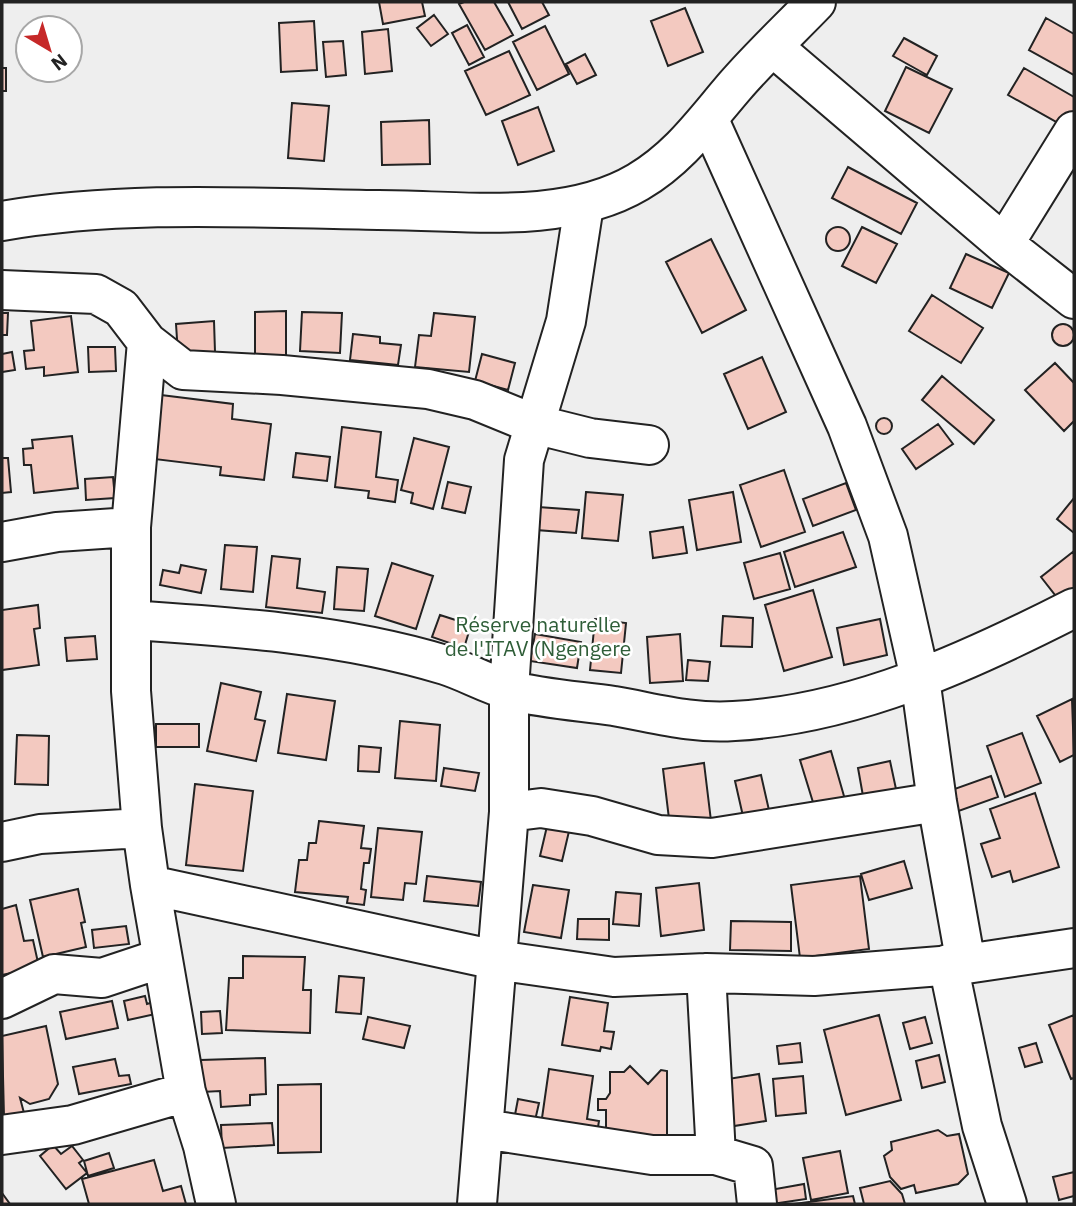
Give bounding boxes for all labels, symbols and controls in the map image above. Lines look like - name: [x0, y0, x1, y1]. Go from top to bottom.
- north arrow: [14, 14, 84, 84]
- text: N: [47, 49, 72, 76]
- park label: Réserve naturelle de l'ITAV (Ngengere: [445, 610, 631, 662]

